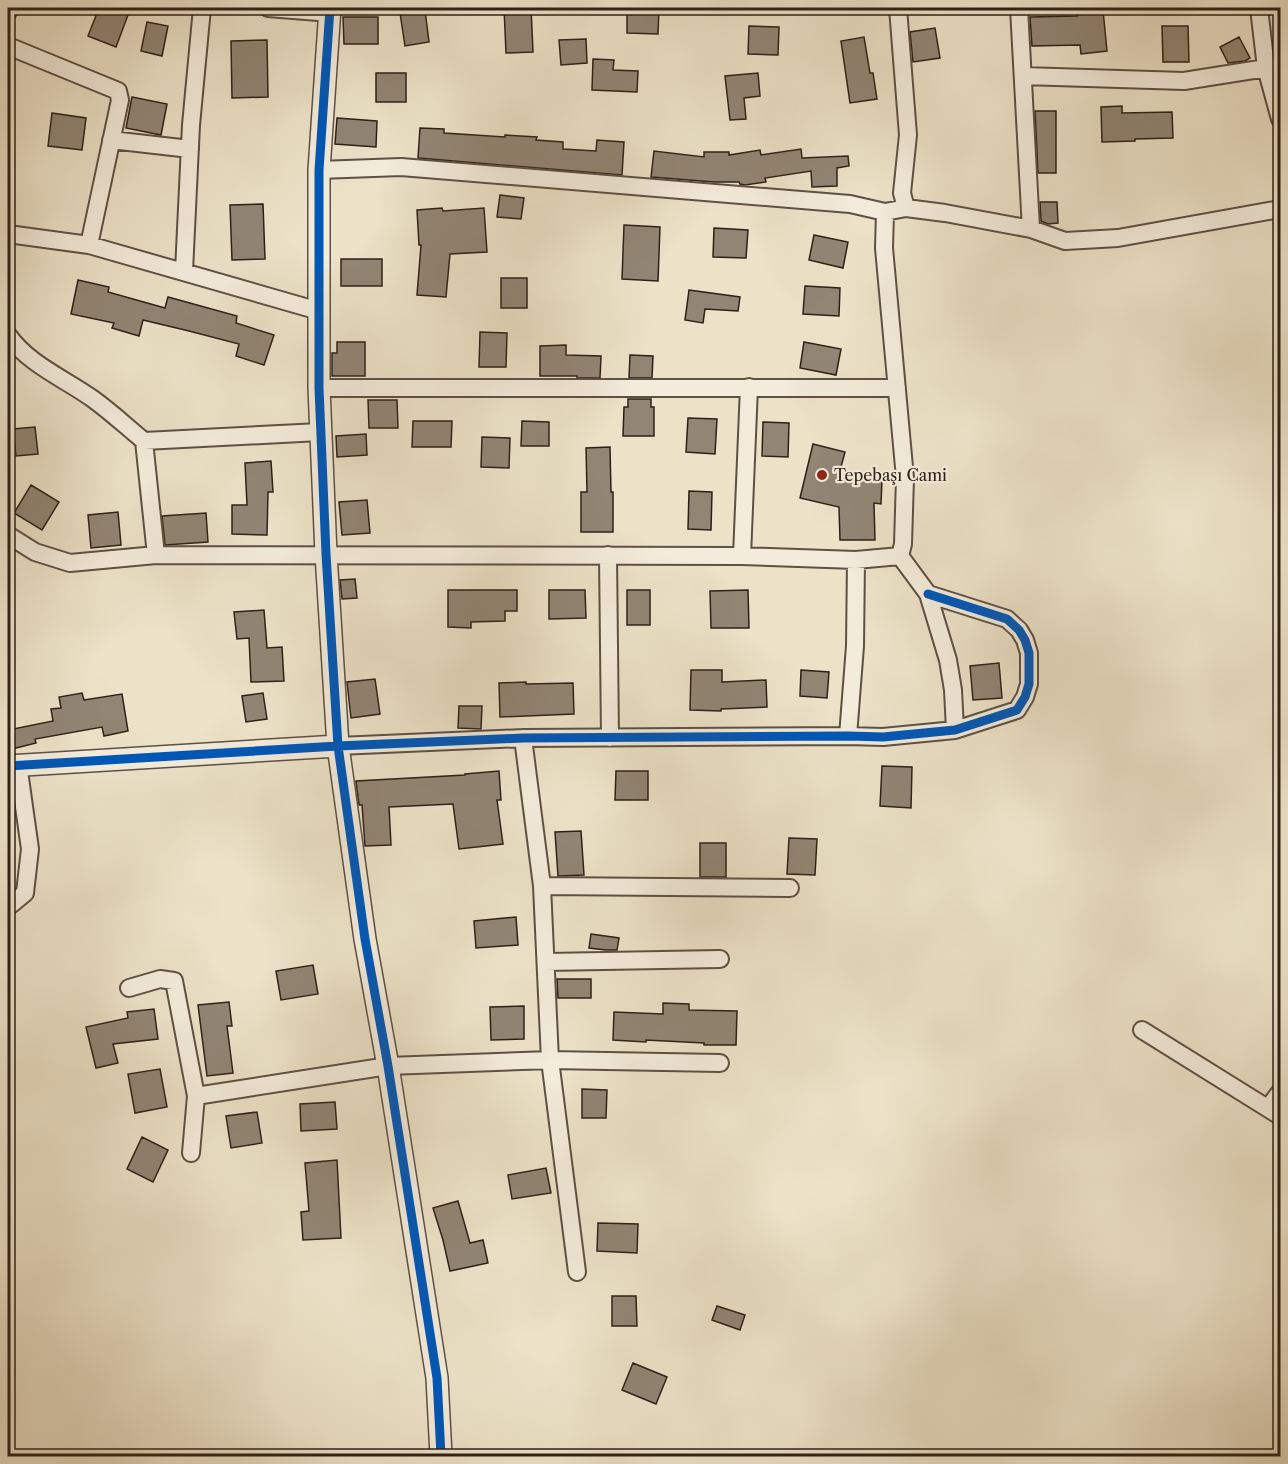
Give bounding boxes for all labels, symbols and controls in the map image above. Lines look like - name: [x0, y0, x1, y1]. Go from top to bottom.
- place label: Tepebaşı Cami: [834, 465, 947, 485]
- marker: Tepebaşı Cami: [815, 468, 829, 482]

